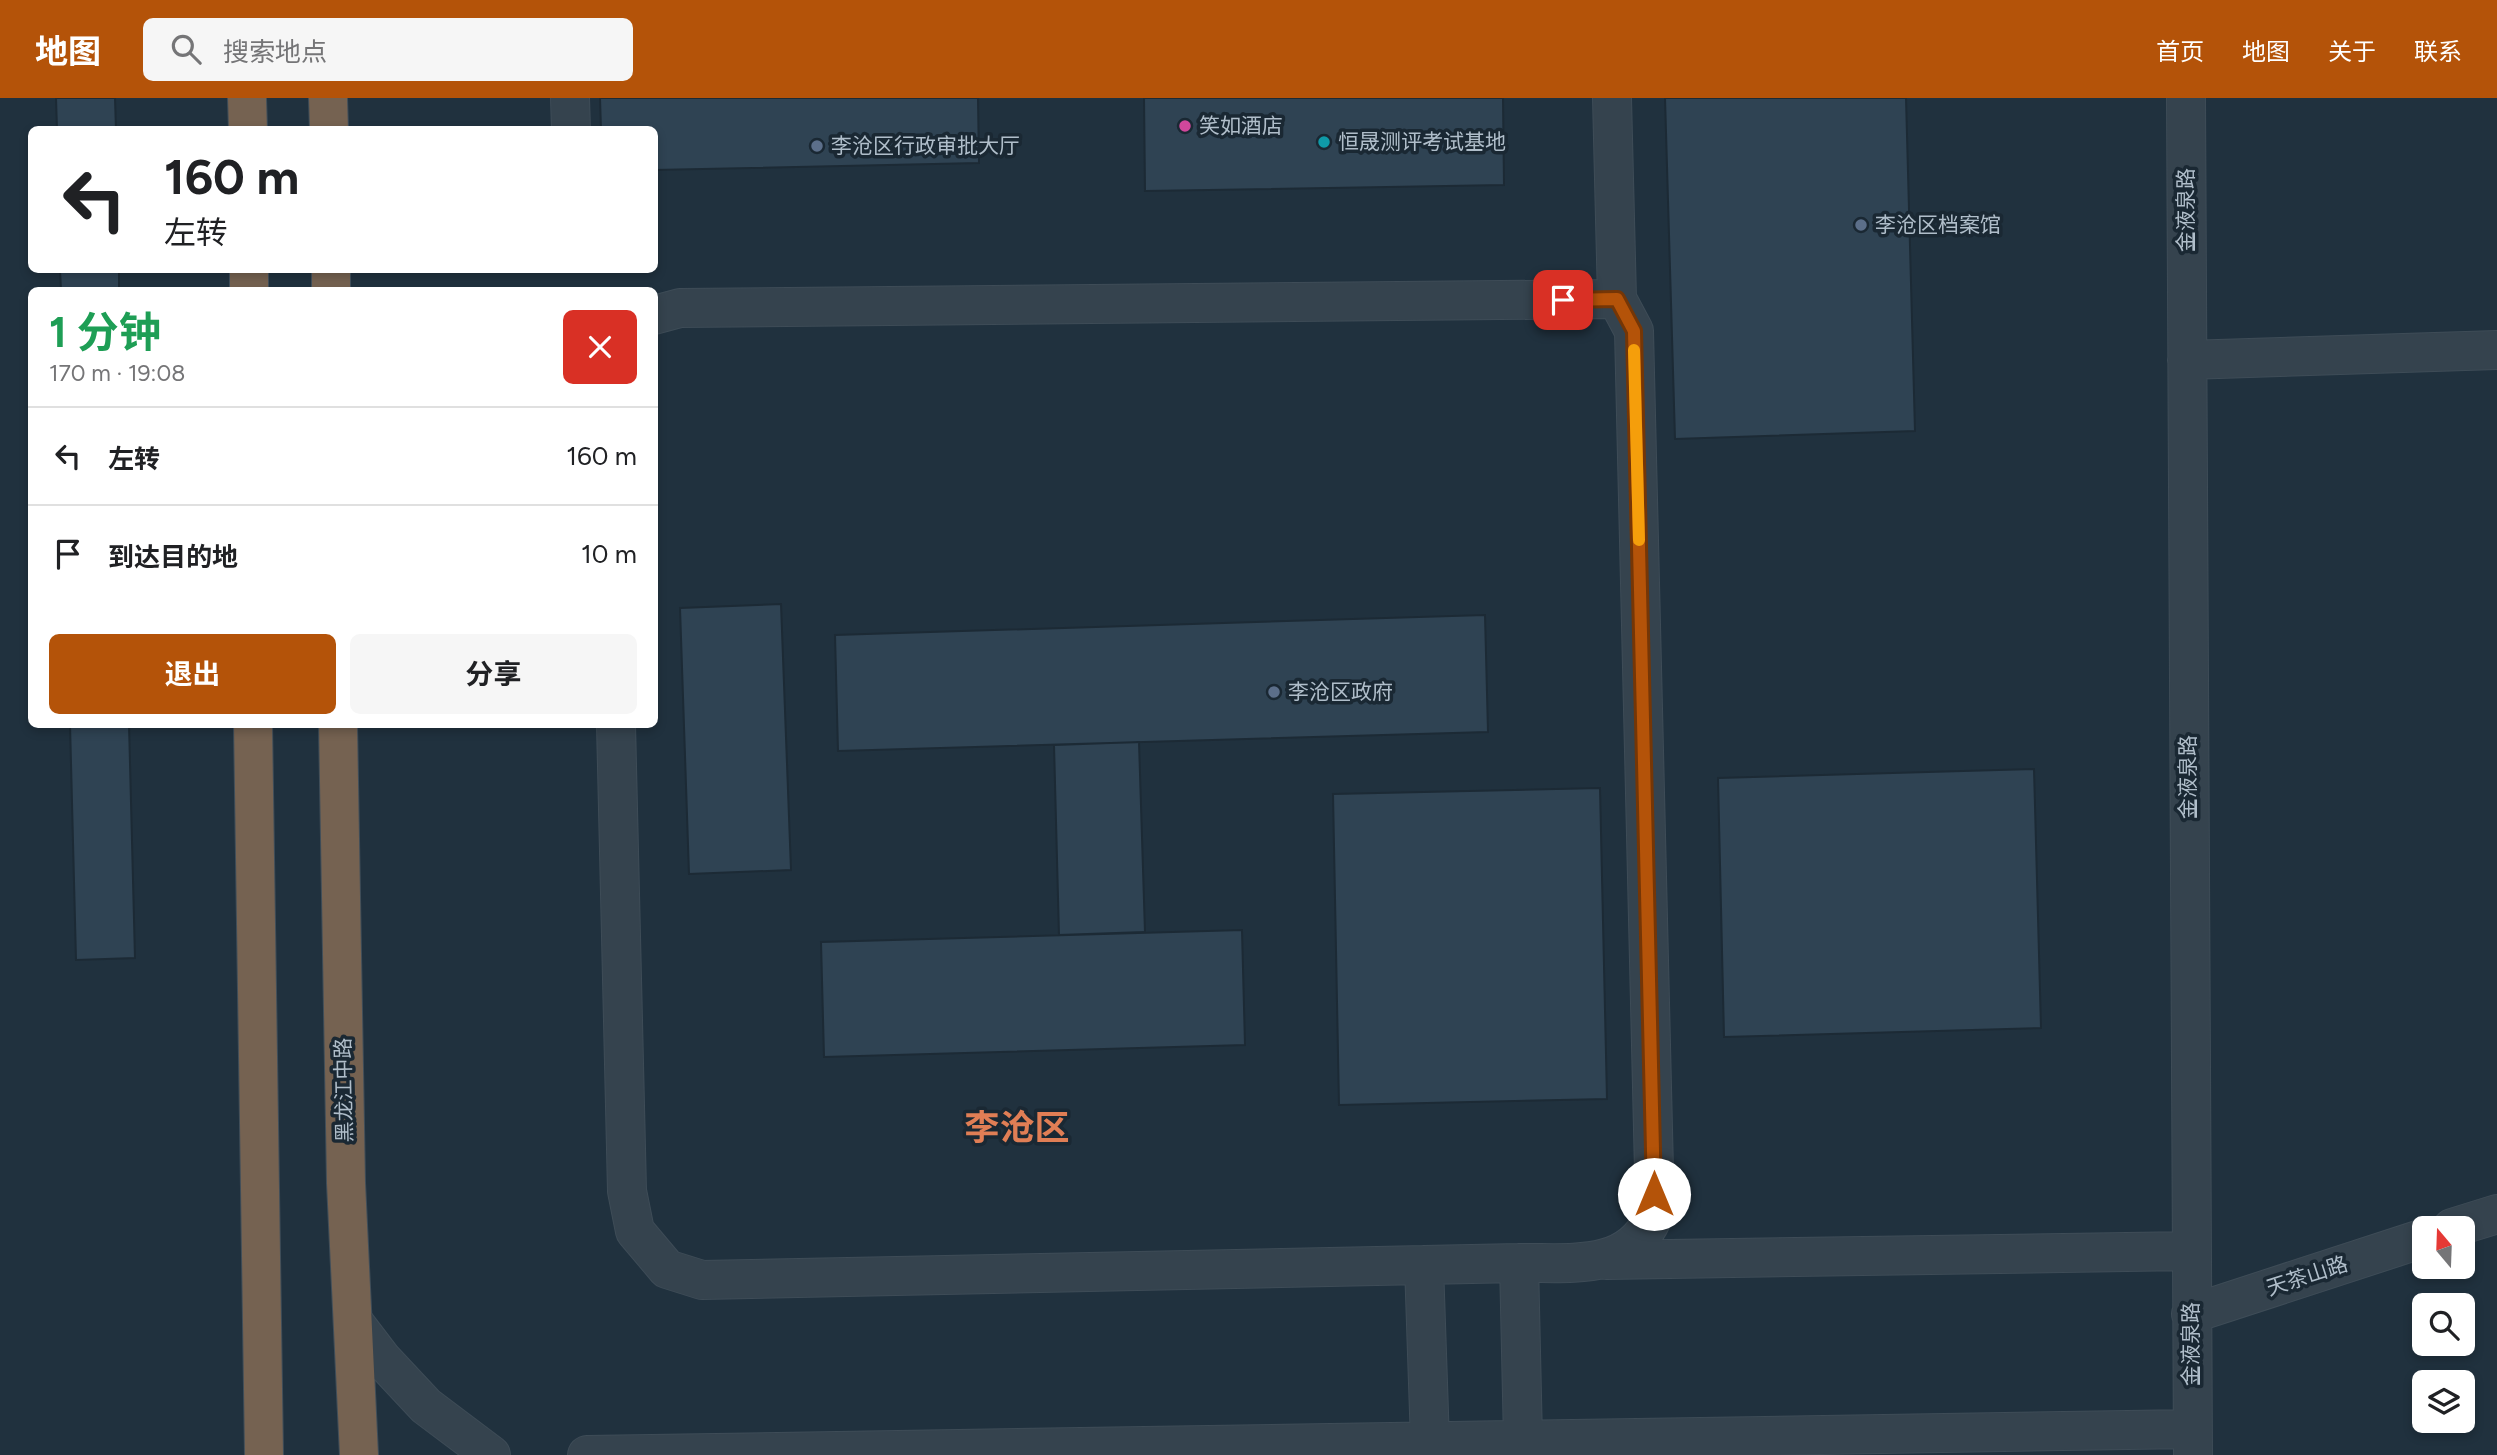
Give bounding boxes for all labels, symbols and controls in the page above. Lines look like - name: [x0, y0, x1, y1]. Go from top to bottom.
- search box: [143, 18, 633, 81]
- icon: search: [167, 30, 205, 68]
- text: 地图: [35, 32, 101, 71]
- text: 搜索地点: [223, 36, 327, 68]
- text: 首页: [2156, 37, 2204, 66]
- text: 地图: [2242, 37, 2290, 66]
- text: 关于: [2328, 37, 2376, 66]
- text: 联系: [2414, 37, 2462, 66]
- place label: 笑如酒店: [1199, 113, 1283, 138]
- marker: 笑如酒店: [1177, 118, 1193, 134]
- place label: 恒晟测评考试基地: [1338, 129, 1506, 154]
- place label: 李沧区行政审批大厅: [831, 133, 1020, 158]
- marker: 恒晟测评考试基地: [1316, 134, 1332, 150]
- marker: 李沧区行政审批大厅: [809, 138, 825, 154]
- text: 160 m: [164, 147, 299, 206]
- icon: left: [49, 154, 140, 245]
- street label: 金液泉路: [2173, 168, 2198, 252]
- place label: 李沧区档案馆: [1875, 212, 2001, 237]
- text: 左转: [164, 214, 228, 252]
- marker: 李沧区档案馆: [1853, 217, 1869, 233]
- pin: [1533, 270, 1593, 330]
- icon: arrive: [1544, 281, 1582, 319]
- text: 1 分钟: [49, 307, 161, 358]
- button: close: [563, 310, 637, 384]
- text: 170 m · 19:08: [49, 359, 185, 387]
- icon: left: [49, 437, 87, 475]
- text: 160 m: [566, 440, 637, 472]
- text: 左转: [108, 443, 160, 475]
- icon: arrive: [49, 535, 87, 573]
- text: 10 m: [581, 538, 637, 570]
- text: 到达目的地: [108, 541, 238, 573]
- button: 退出: [49, 634, 336, 714]
- button: 分享: [350, 634, 637, 714]
- place label: 李沧区政府: [1288, 679, 1393, 704]
- marker: 李沧区政府: [1266, 684, 1282, 700]
- street label: 金液泉路: [2175, 735, 2200, 819]
- street label: 黑龙江中路: [330, 1037, 357, 1143]
- district label: 李沧区: [964, 1107, 1070, 1149]
- position arrow: [1617, 1157, 1691, 1231]
- north arrow: [2412, 1216, 2474, 1279]
- map controls: [2412, 1216, 2475, 1433]
- street label: 天茶山路: [2263, 1251, 2351, 1300]
- button: search: [2412, 1293, 2475, 1356]
- street label: 金液泉路: [2178, 1302, 2203, 1386]
- button: layers: [2412, 1370, 2475, 1433]

